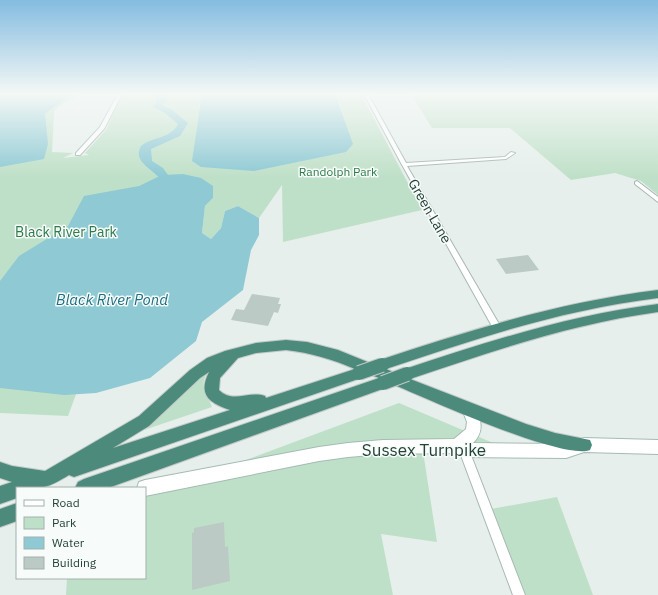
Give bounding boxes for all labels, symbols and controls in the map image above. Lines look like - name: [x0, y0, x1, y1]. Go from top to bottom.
- park label: Randolph Park: [299, 164, 378, 179]
- street label: Green Lane: [404, 176, 456, 247]
- park label: Black River Park: [15, 223, 118, 241]
- water label: Black River Pond: [56, 290, 168, 309]
- street label: Sussex Turnpike: [362, 439, 486, 461]
- legend: [16, 487, 146, 579]
- text: Road: [52, 495, 80, 510]
- text: Park: [52, 515, 77, 530]
- text: Water: [52, 535, 85, 550]
- text: Building: [52, 555, 97, 570]

